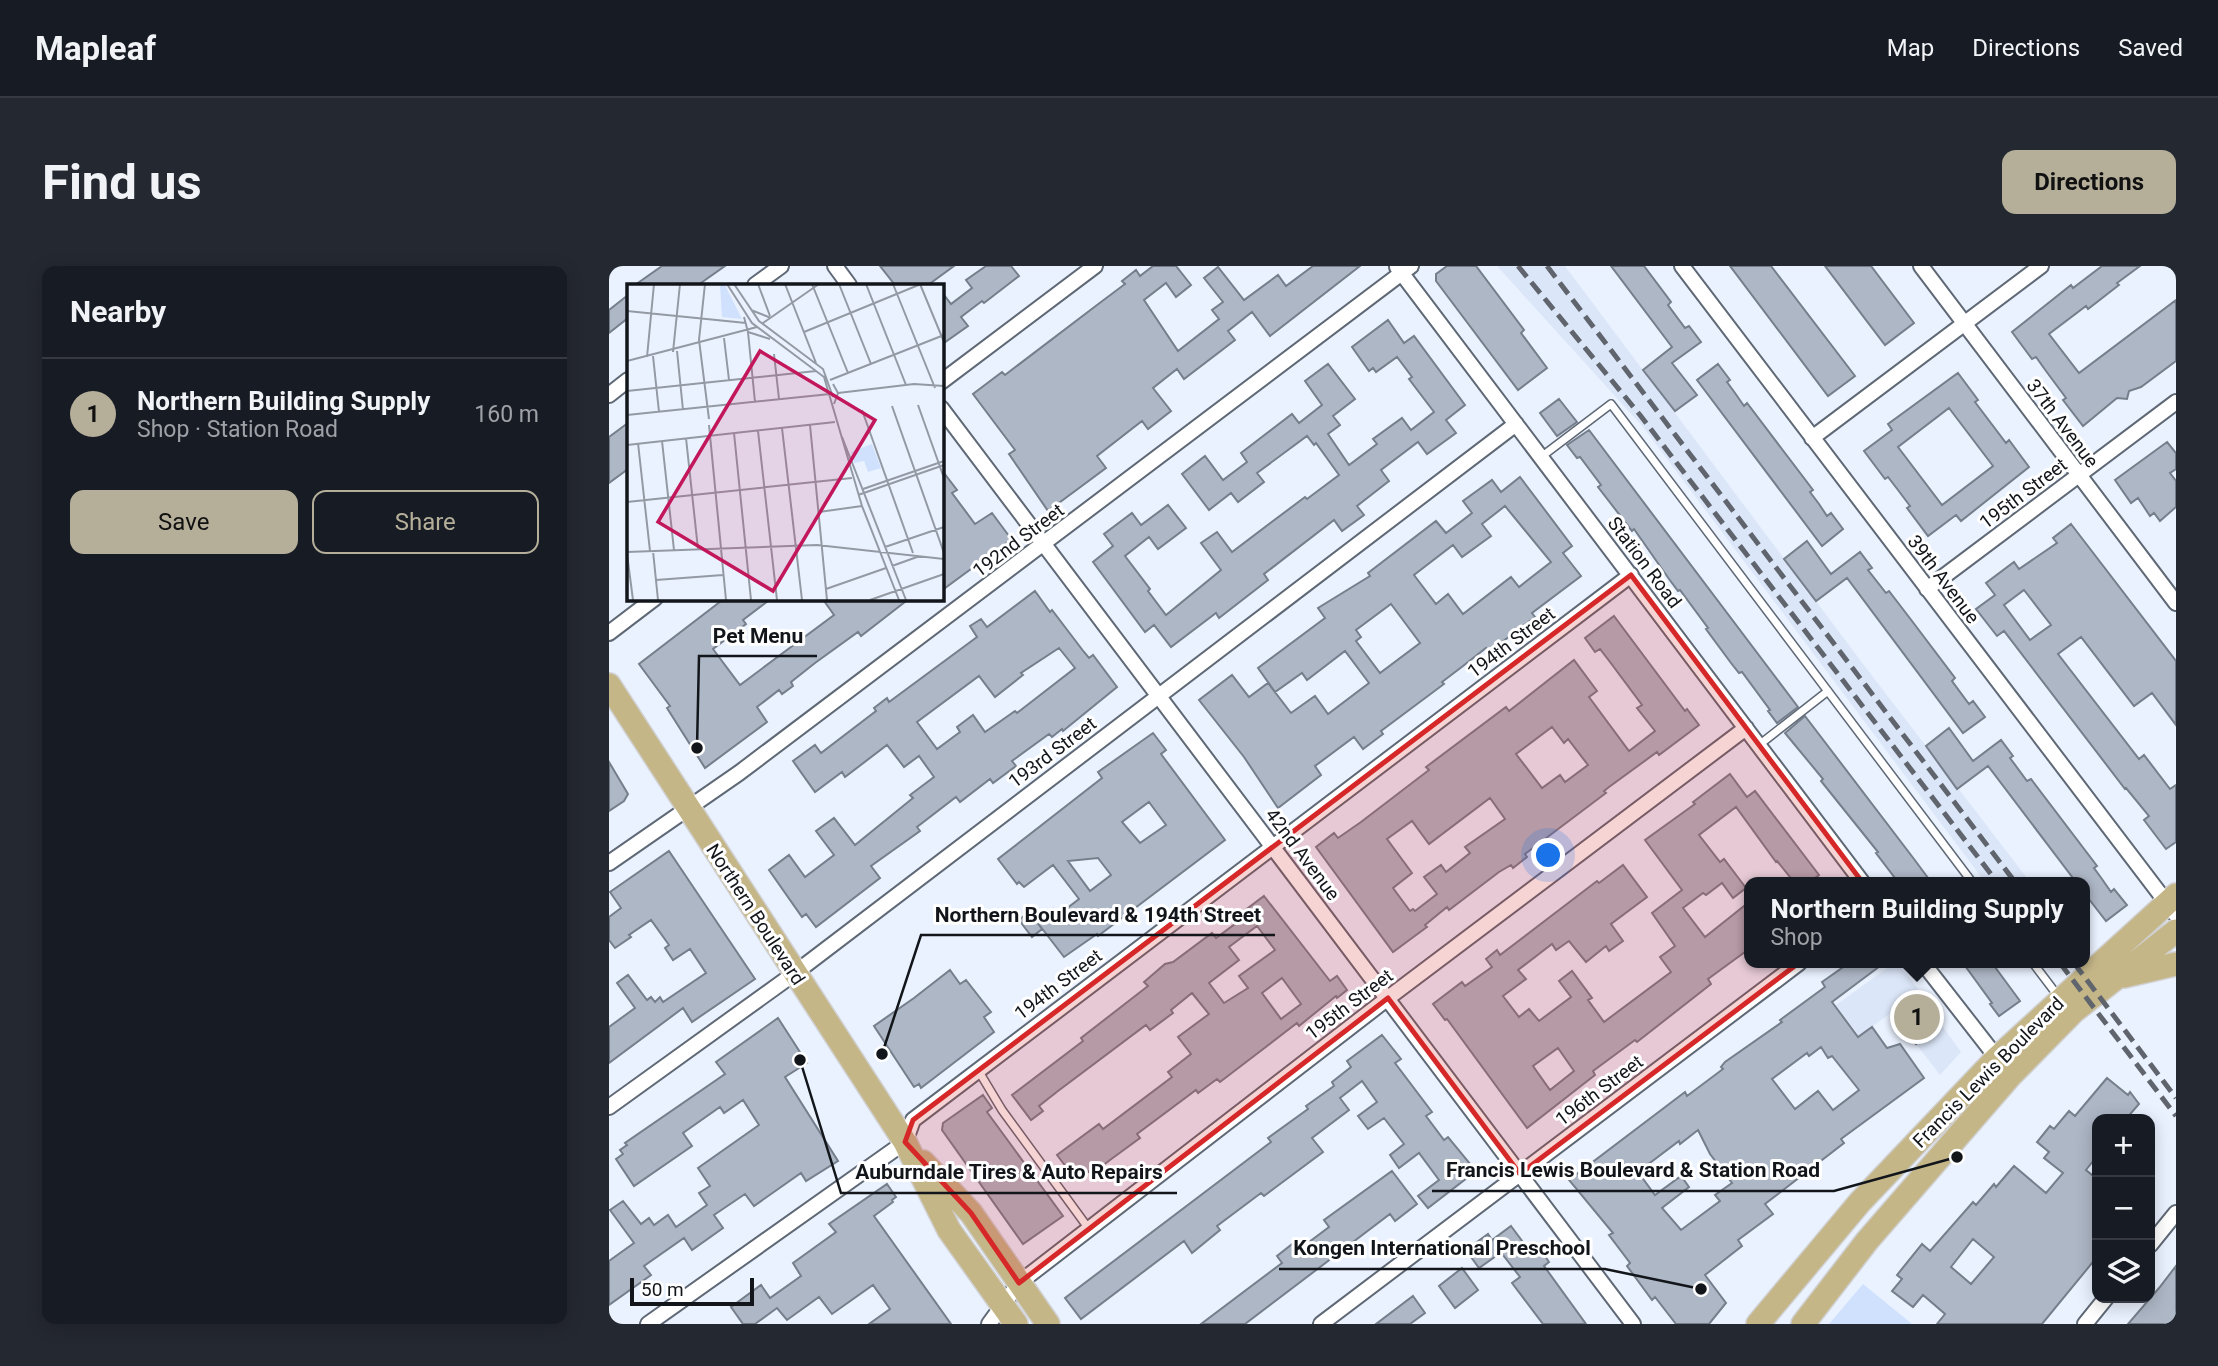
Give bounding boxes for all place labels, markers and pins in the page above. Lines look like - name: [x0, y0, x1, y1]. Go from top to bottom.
- callout: Pet Menu: [699, 614, 817, 656]
- callout: Northern Boulevard & 194th Street: [921, 893, 1275, 935]
- pin: 1: [1894, 991, 1940, 1043]
- callout: Francis Lewis Boulevard & Station Road: [1432, 1149, 1834, 1191]
- callout: Auburndale Tires & Auto Repairs: [841, 1151, 1177, 1193]
- callout: Kongen International Preschool: [1279, 1227, 1605, 1269]

